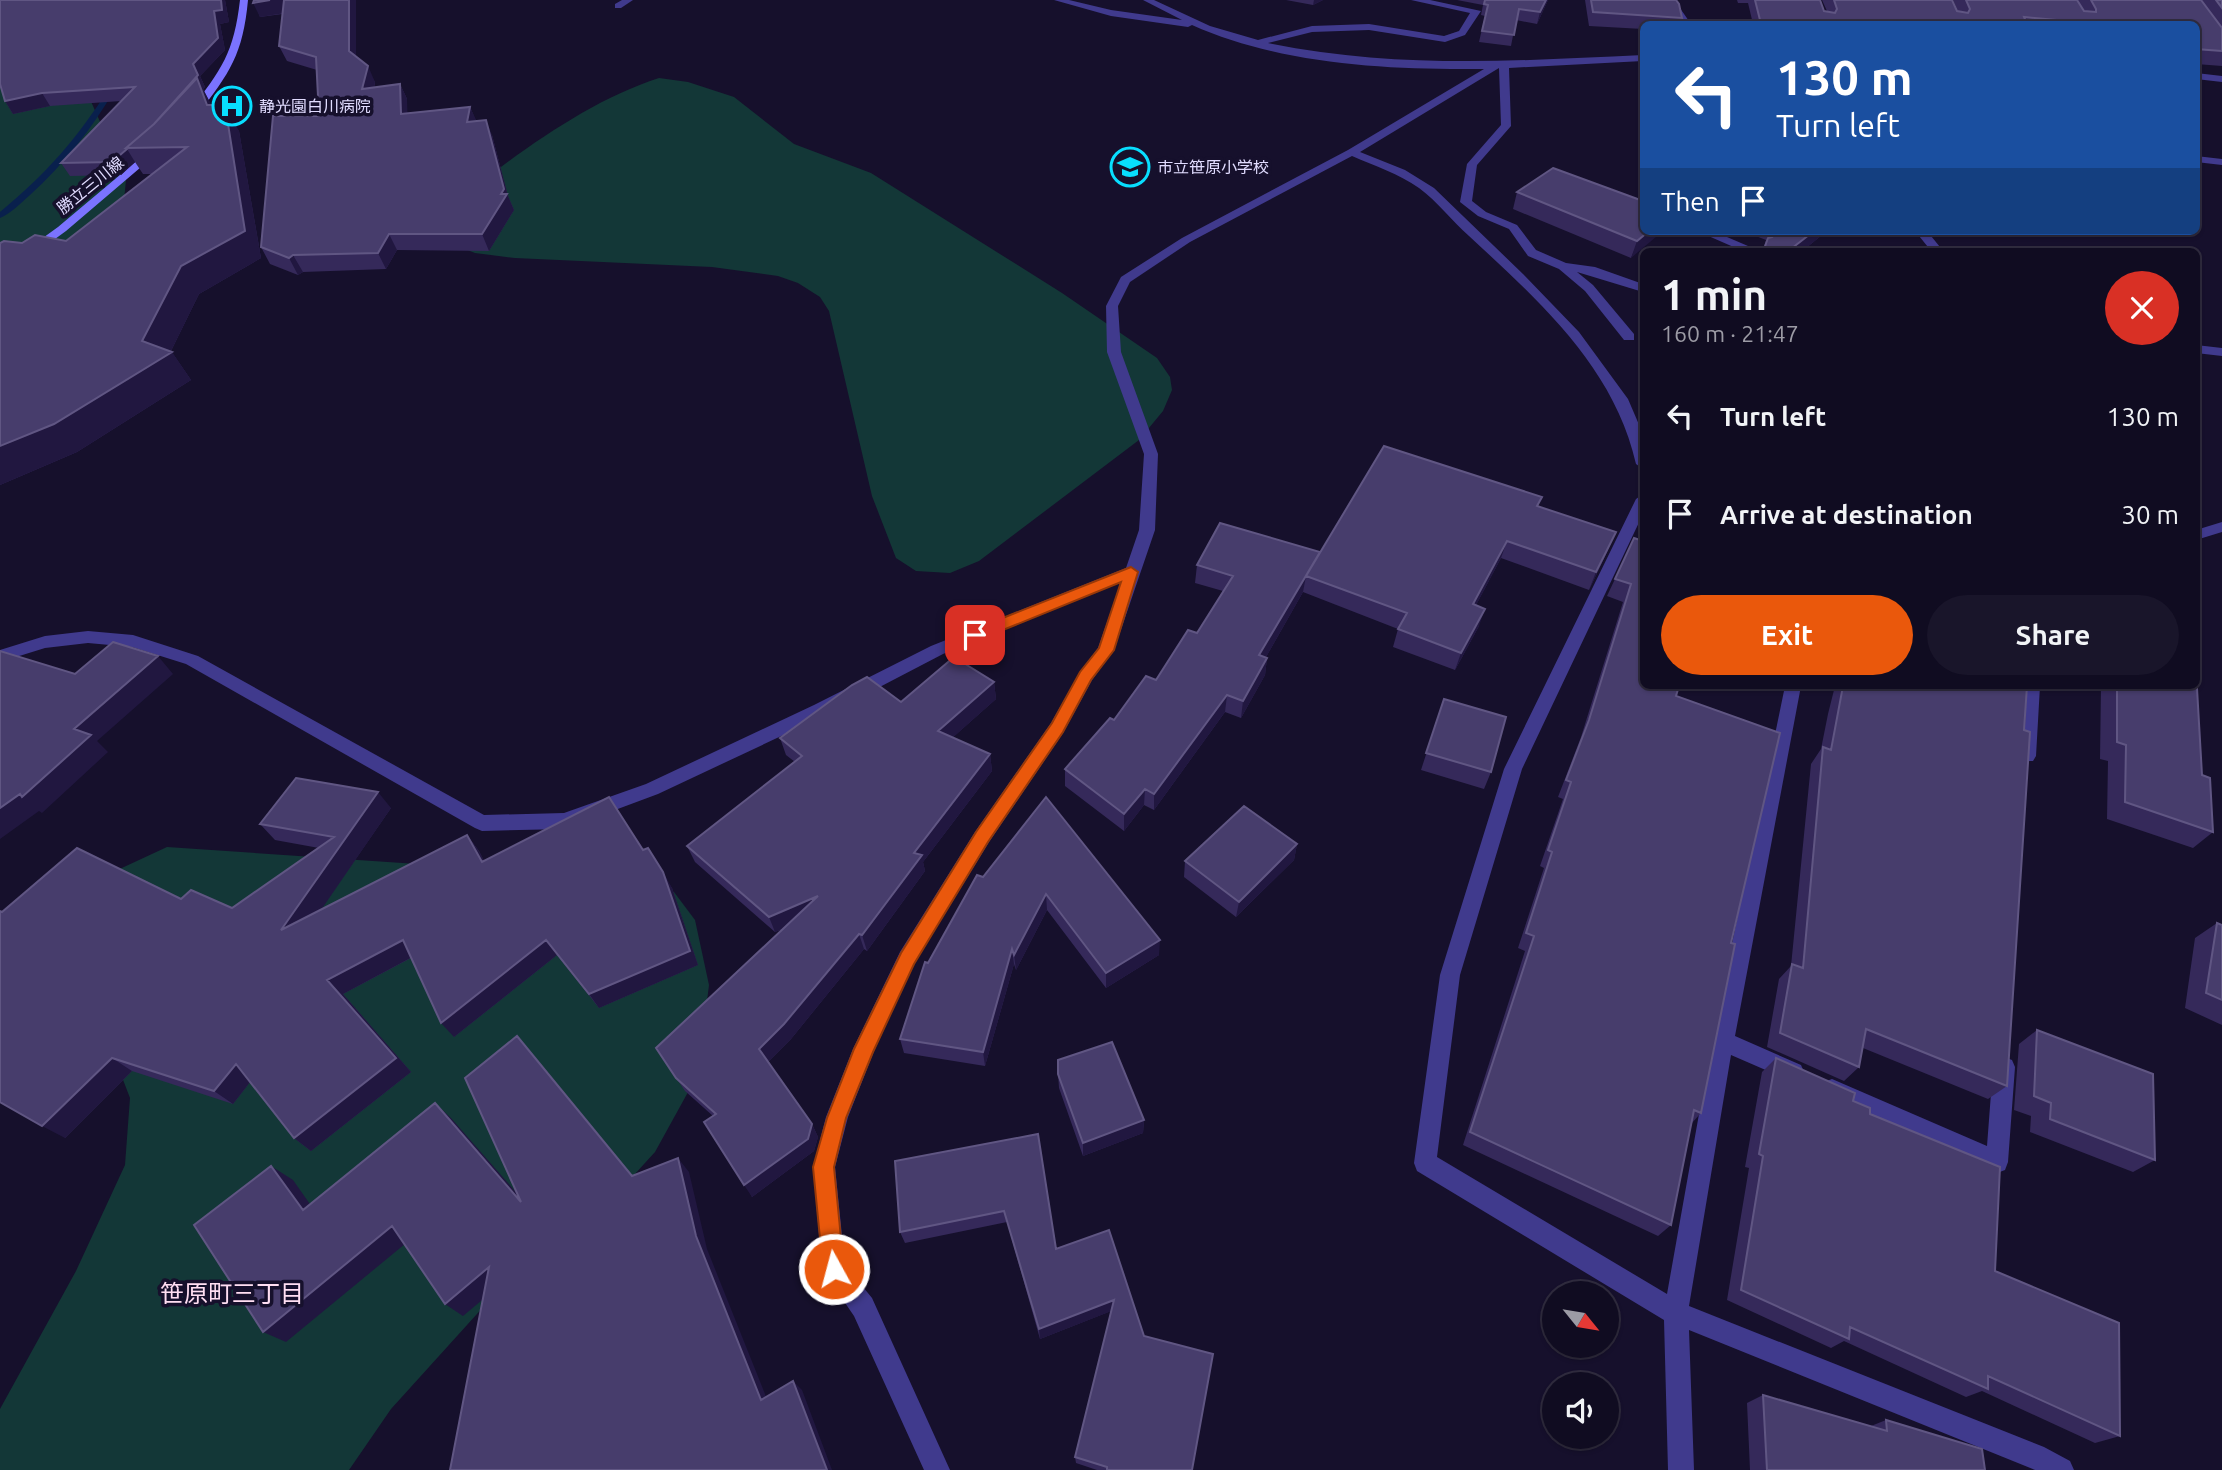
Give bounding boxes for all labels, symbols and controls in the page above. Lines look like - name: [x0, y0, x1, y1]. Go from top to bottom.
- icon: left: [1661, 49, 1752, 140]
- text: 130 m: [1776, 49, 1913, 104]
- hospital icon: 静光園白川病院: [211, 85, 253, 127]
- place label: 静光園白川病院: [259, 97, 371, 115]
- text: Turn left: [1776, 107, 1900, 143]
- school or university icon: 市立笹原小学校: [1109, 146, 1151, 188]
- street label: 勝立三川線: [53, 153, 127, 217]
- place label: 市立笹原小学校: [1157, 158, 1269, 176]
- icon: arrive: [1734, 182, 1772, 220]
- text: Then: [1661, 187, 1720, 216]
- text: 1 min: [1661, 271, 1767, 318]
- button: close: [2105, 271, 2179, 345]
- text: 160 m · 21:47: [1661, 321, 1799, 346]
- icon: left: [1661, 397, 1699, 435]
- text: Turn left: [1720, 402, 1826, 431]
- text: 130 m: [2107, 402, 2179, 431]
- icon: arrive: [1661, 495, 1699, 533]
- text: Arrive at destination: [1720, 500, 1973, 529]
- text: 30 m: [2121, 500, 2179, 529]
- button: Exit: [1661, 595, 1913, 675]
- button: Share: [1927, 595, 2179, 675]
- pin: [945, 605, 1005, 665]
- icon: arrive: [956, 616, 994, 654]
- position arrow: [797, 1232, 871, 1306]
- district label: 笹原町三丁目: [160, 1280, 304, 1307]
- north arrow: [1542, 1281, 1619, 1358]
- map controls: [1542, 1281, 1619, 1449]
- button: sound: [1542, 1372, 1619, 1449]

